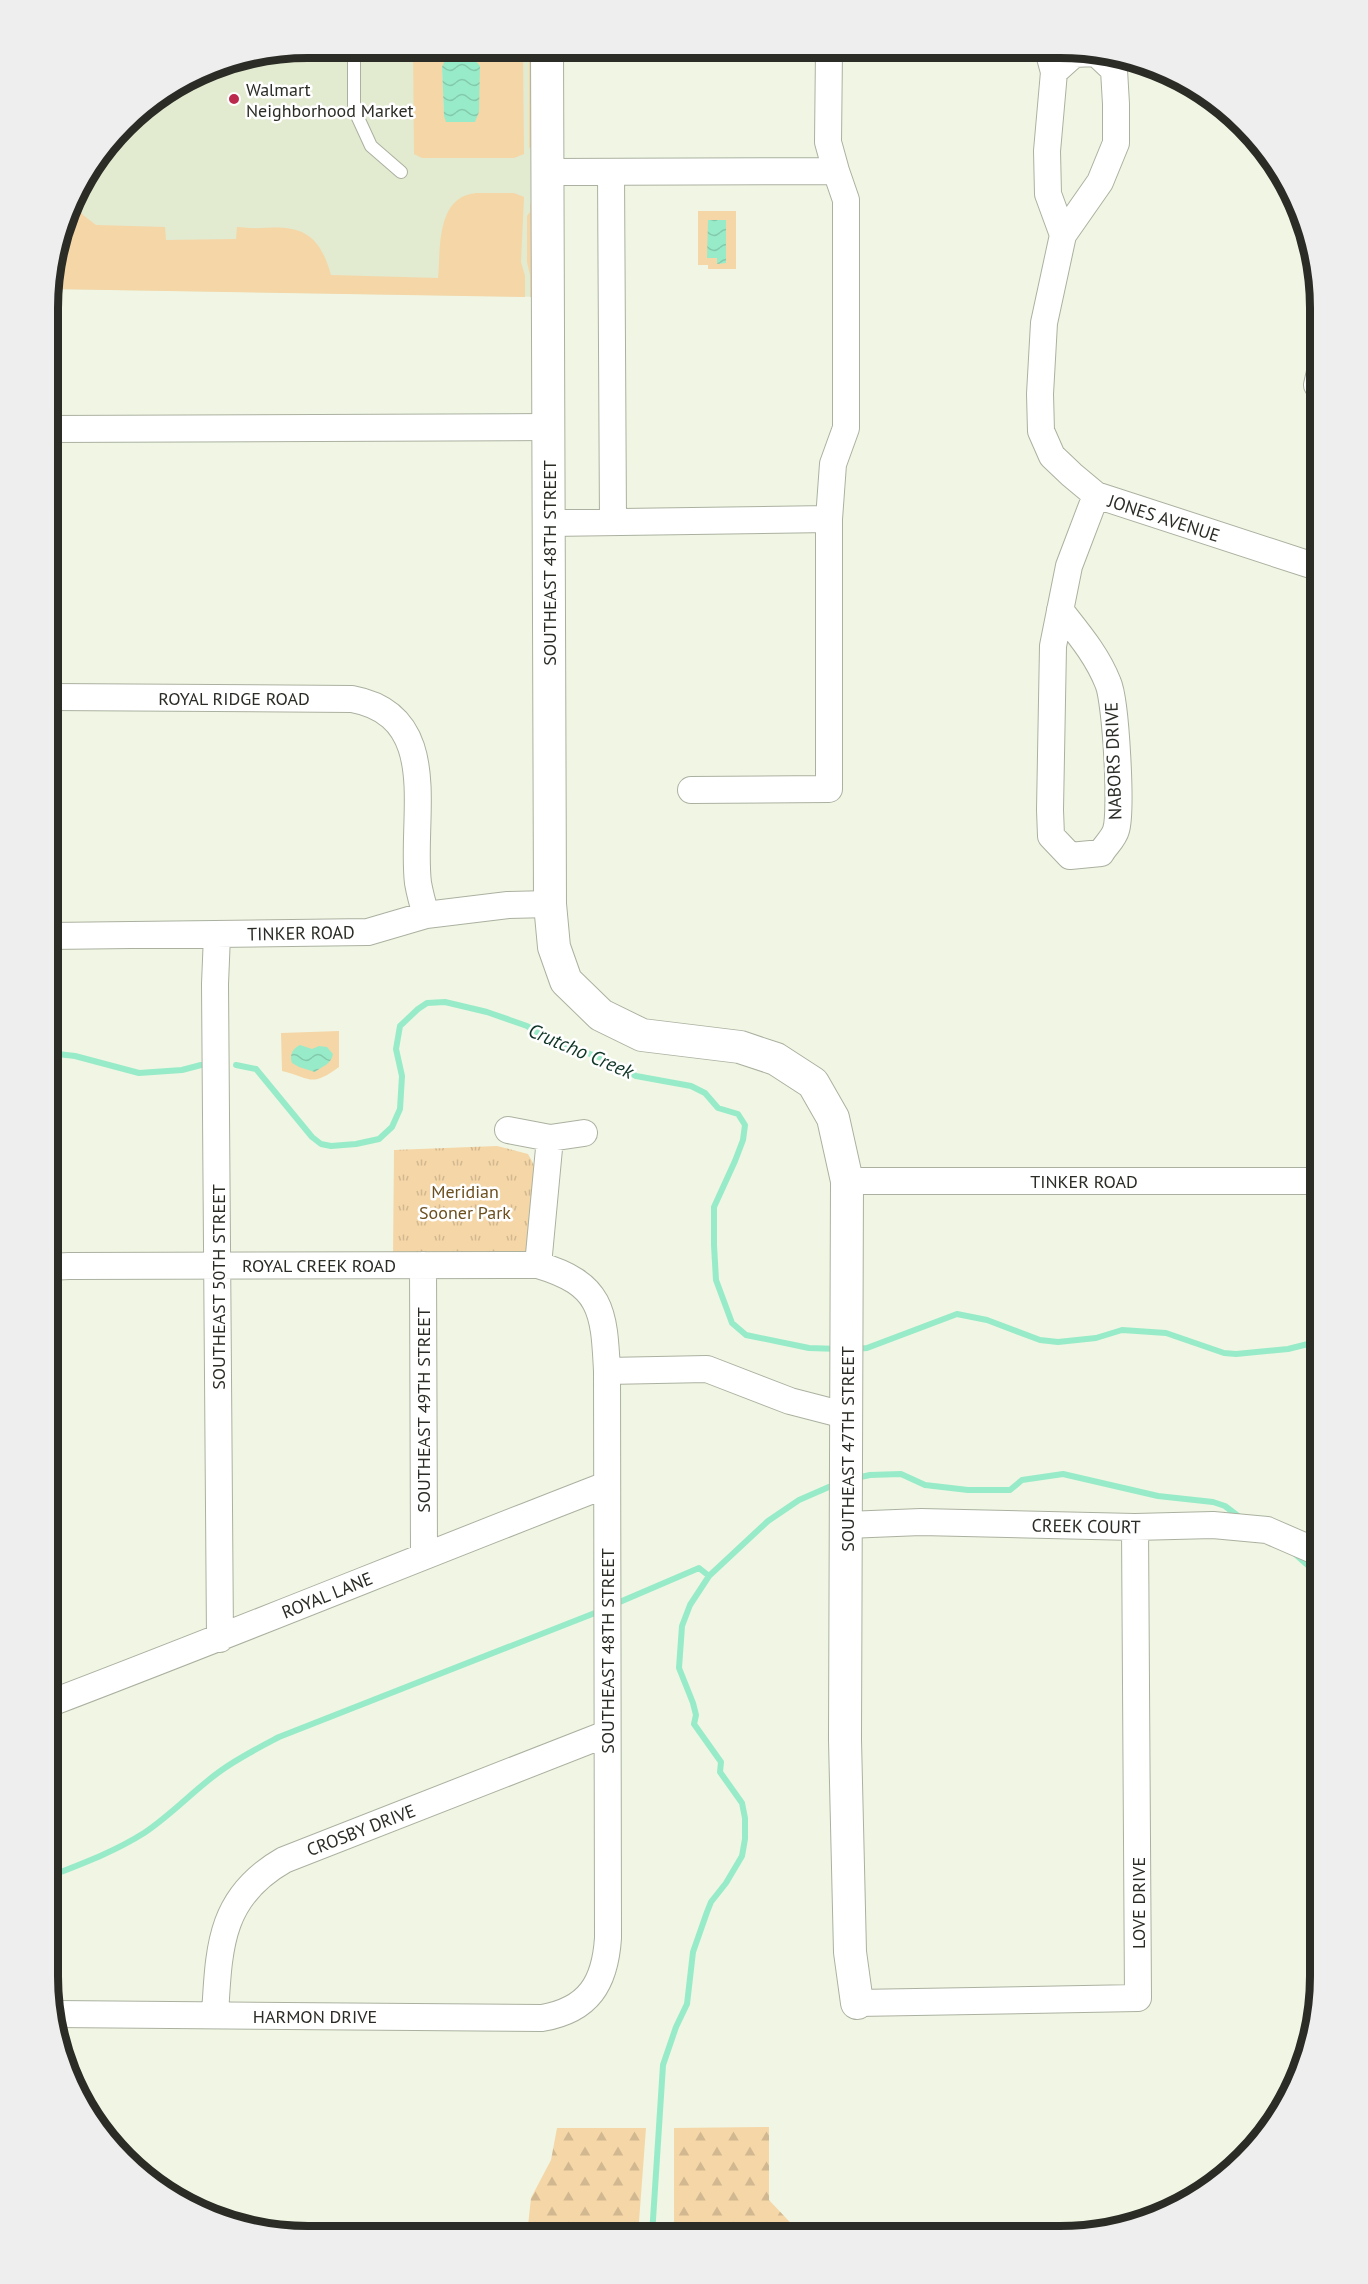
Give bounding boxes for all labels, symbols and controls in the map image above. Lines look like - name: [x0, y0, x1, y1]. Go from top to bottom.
- place label: Walmart Neighborhood Market: [246, 78, 414, 122]
- marker: Walmart Neighborhood Market: [227, 92, 241, 106]
- street label: SOUTHEAST 48TH STREET: [538, 460, 561, 666]
- street label: JONES AVENUE: [1104, 489, 1223, 547]
- street label: ROYAL RIDGE ROAD: [158, 687, 310, 710]
- street label: NABORS DRIVE: [1099, 702, 1127, 820]
- street label: TINKER ROAD: [247, 921, 355, 945]
- water label: Crutcho Creek: [524, 1017, 639, 1085]
- street label: TINKER ROAD: [1030, 1170, 1138, 1193]
- park label: Meridian Sooner Park: [419, 1180, 511, 1224]
- street label: SOUTHEAST 50TH STREET: [207, 1184, 230, 1390]
- street label: ROYAL CREEK ROAD: [242, 1254, 396, 1277]
- street label: SOUTHEAST 49TH STREET: [412, 1307, 435, 1513]
- street label: SOUTHEAST 47TH STREET: [836, 1346, 859, 1552]
- street label: CREEK COURT: [1031, 1514, 1141, 1538]
- street label: SOUTHEAST 48TH STREET: [596, 1548, 619, 1754]
- street label: ROYAL LANE: [278, 1566, 376, 1624]
- street label: CROSBY DRIVE: [303, 1799, 419, 1861]
- street label: LOVE DRIVE: [1127, 1857, 1150, 1949]
- street label: HARMON DRIVE: [253, 2005, 377, 2028]

